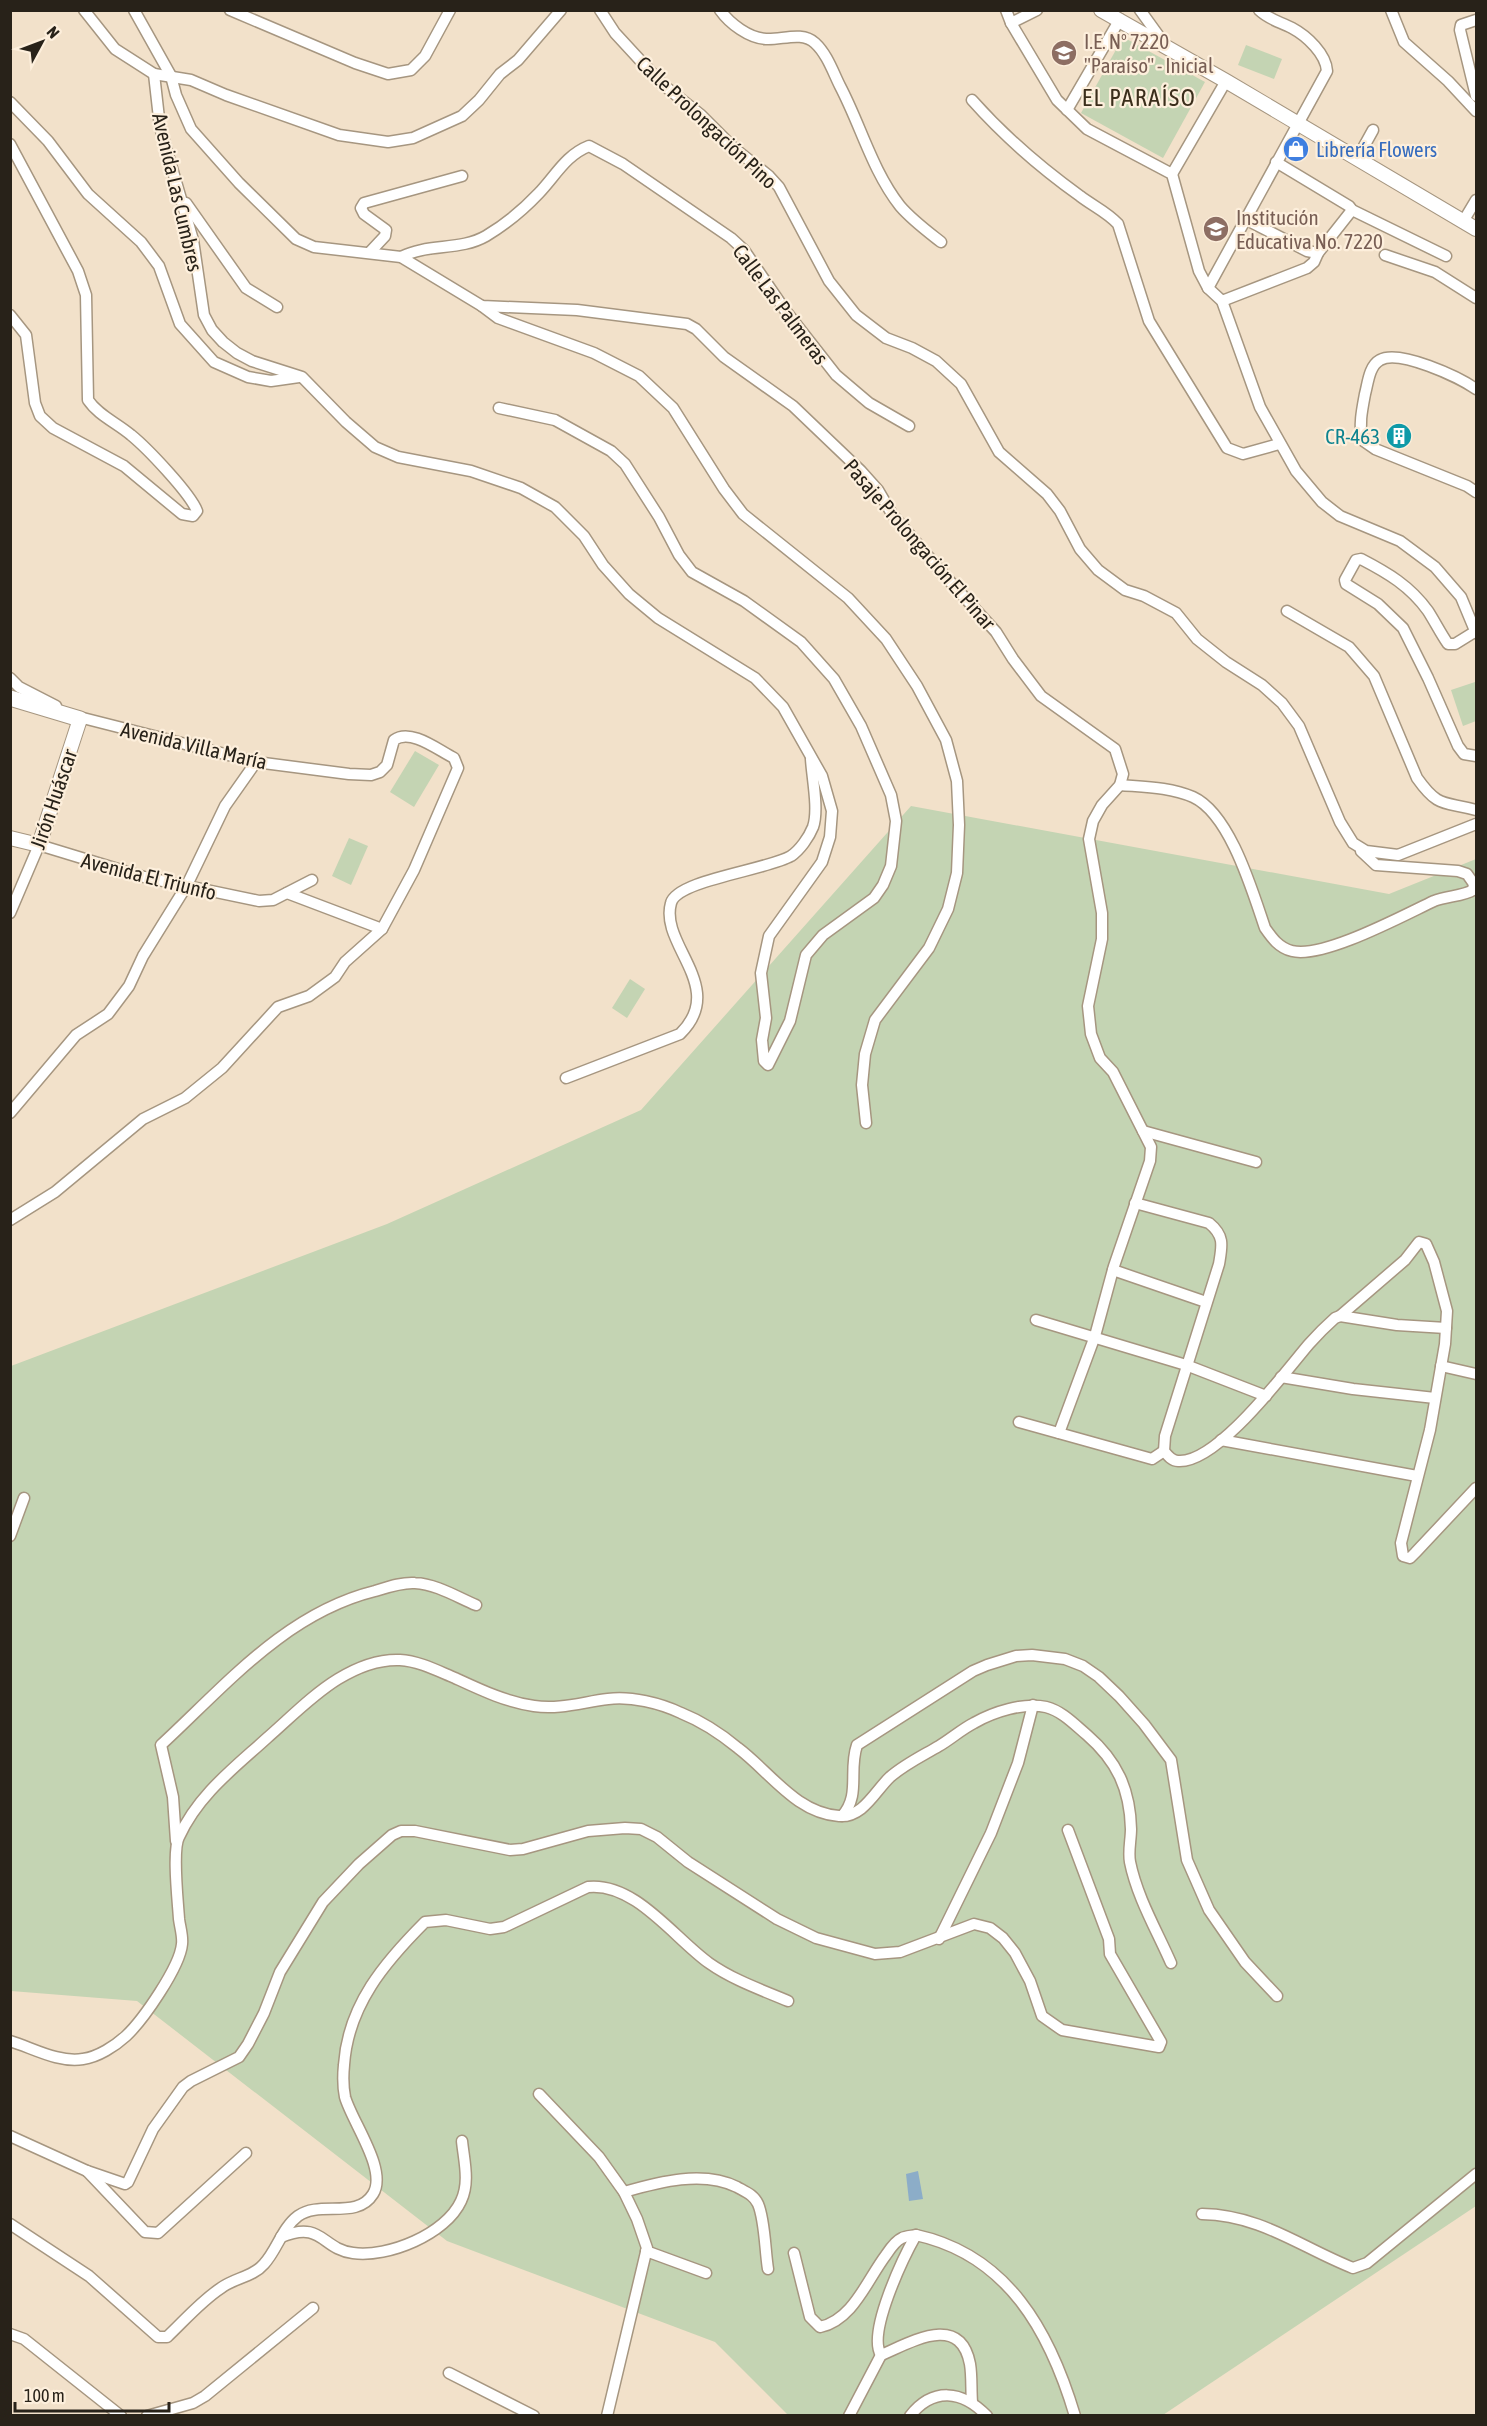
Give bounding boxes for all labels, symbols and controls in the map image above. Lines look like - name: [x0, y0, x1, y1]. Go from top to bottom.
- north arrow: [12, 12, 72, 72]
- text: N: [43, 23, 63, 42]
- place label: I.E. N° 7220 "Paraíso" - Inicial: [1084, 29, 1214, 77]
- school or university icon: I.E. N° 7220 "Paraíso" - Inicial: [1049, 38, 1079, 68]
- street label: Calle Prolongación Pino: [632, 51, 782, 193]
- district label: EL PARAÍSO: [1082, 84, 1196, 111]
- street label: Avenida Las Cumbres: [148, 110, 208, 274]
- shop icon: Librería Flowers: [1281, 134, 1311, 164]
- place label: Librería Flowers: [1316, 137, 1437, 161]
- place label: Institución Educativa No. 7220: [1236, 205, 1383, 253]
- school or university icon: Institución Educativa No. 7220: [1201, 214, 1231, 244]
- street label: Calle Las Palmeras: [728, 239, 834, 369]
- building icon: CR-463: [1384, 421, 1414, 451]
- place label: CR-463: [1325, 424, 1380, 448]
- street label: Pasaje Prolongación El Pinar: [839, 454, 1001, 635]
- street label: Avenida Villa María: [119, 717, 269, 773]
- street label: Jirón Huáscar: [25, 745, 82, 852]
- street label: Avenida El Triunfo: [79, 848, 219, 904]
- scale bar: [15, 2375, 170, 2413]
- text: 100 m: [24, 2385, 65, 2406]

